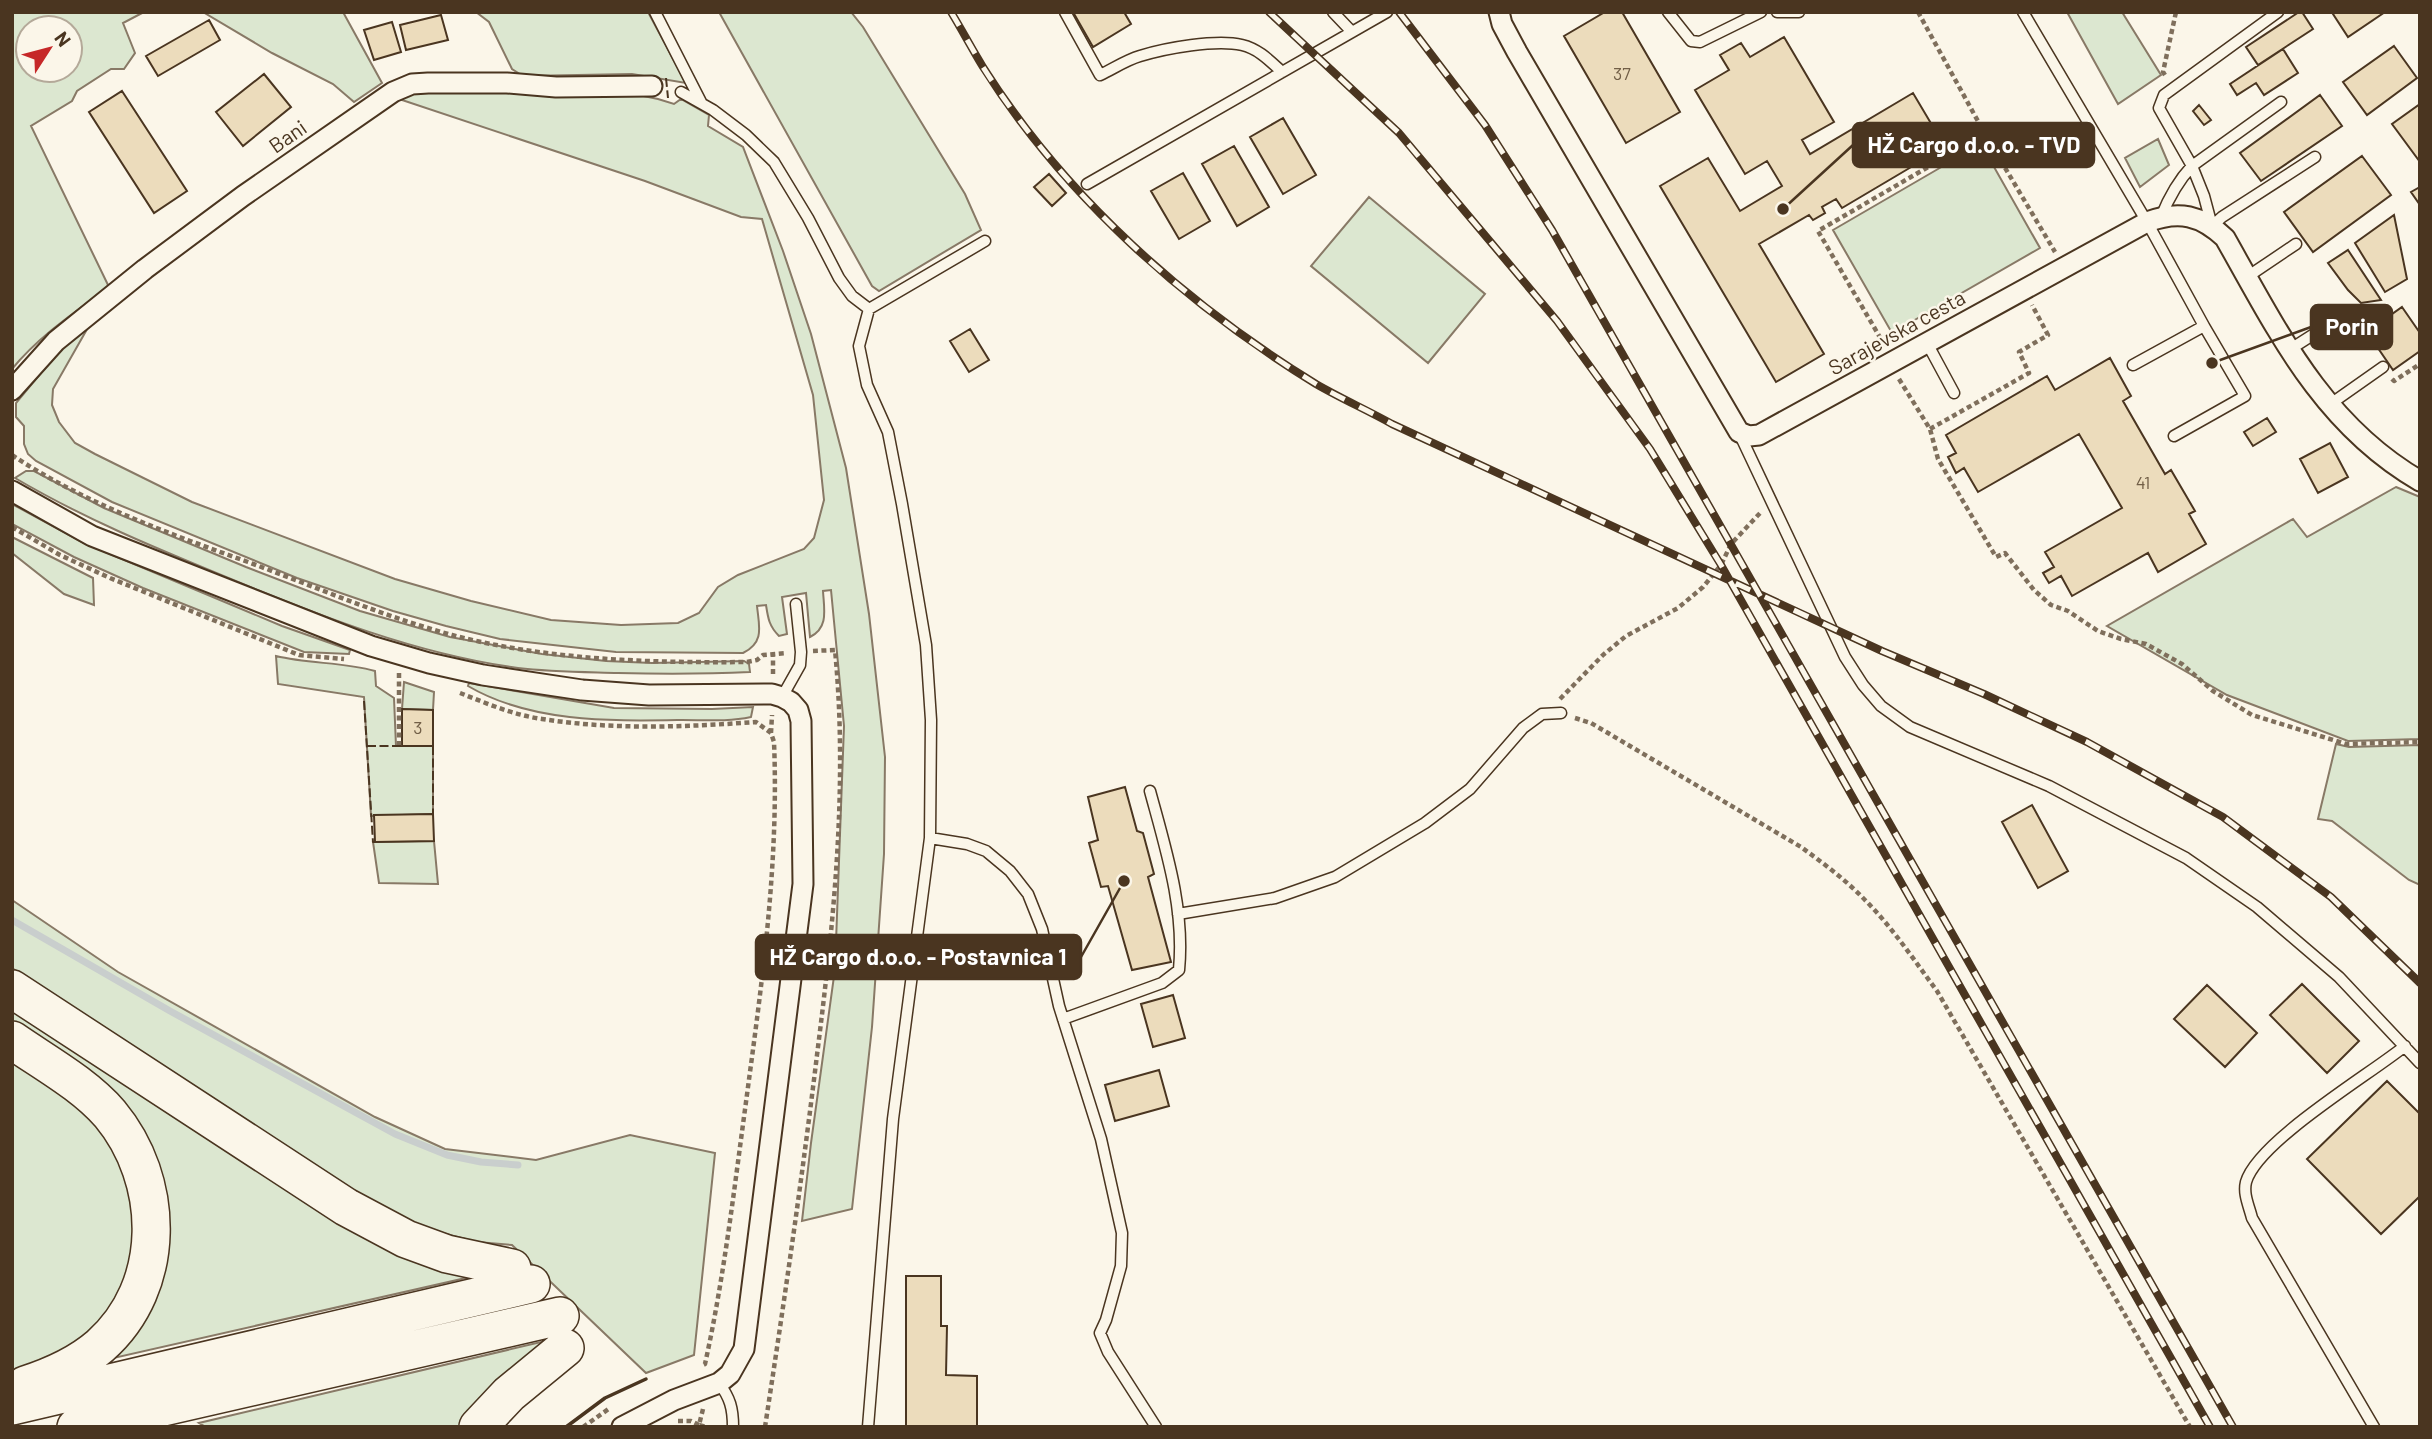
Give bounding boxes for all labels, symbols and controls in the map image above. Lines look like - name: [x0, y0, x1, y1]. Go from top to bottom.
- north arrow: [14, 14, 84, 84]
- text: N: [50, 27, 76, 51]
- house number: 37: [1613, 62, 1631, 84]
- street label: Bani: [263, 114, 311, 158]
- callout: HŽ Cargo d.o.o. - TVD: [1853, 123, 2094, 167]
- text: HŽ Cargo d.o.o. - TVD: [1867, 130, 2081, 158]
- street label: Sarajevska cesta: [1824, 284, 1969, 380]
- callout: Porin: [2311, 305, 2392, 349]
- text: Porin: [2325, 312, 2379, 340]
- house number: 41: [2136, 471, 2150, 493]
- house number: 3: [413, 716, 423, 738]
- callout: HŽ Cargo d.o.o. - Postavnica 1: [756, 935, 1081, 979]
- text: HŽ Cargo d.o.o. - Postavnica 1: [770, 942, 1066, 970]

